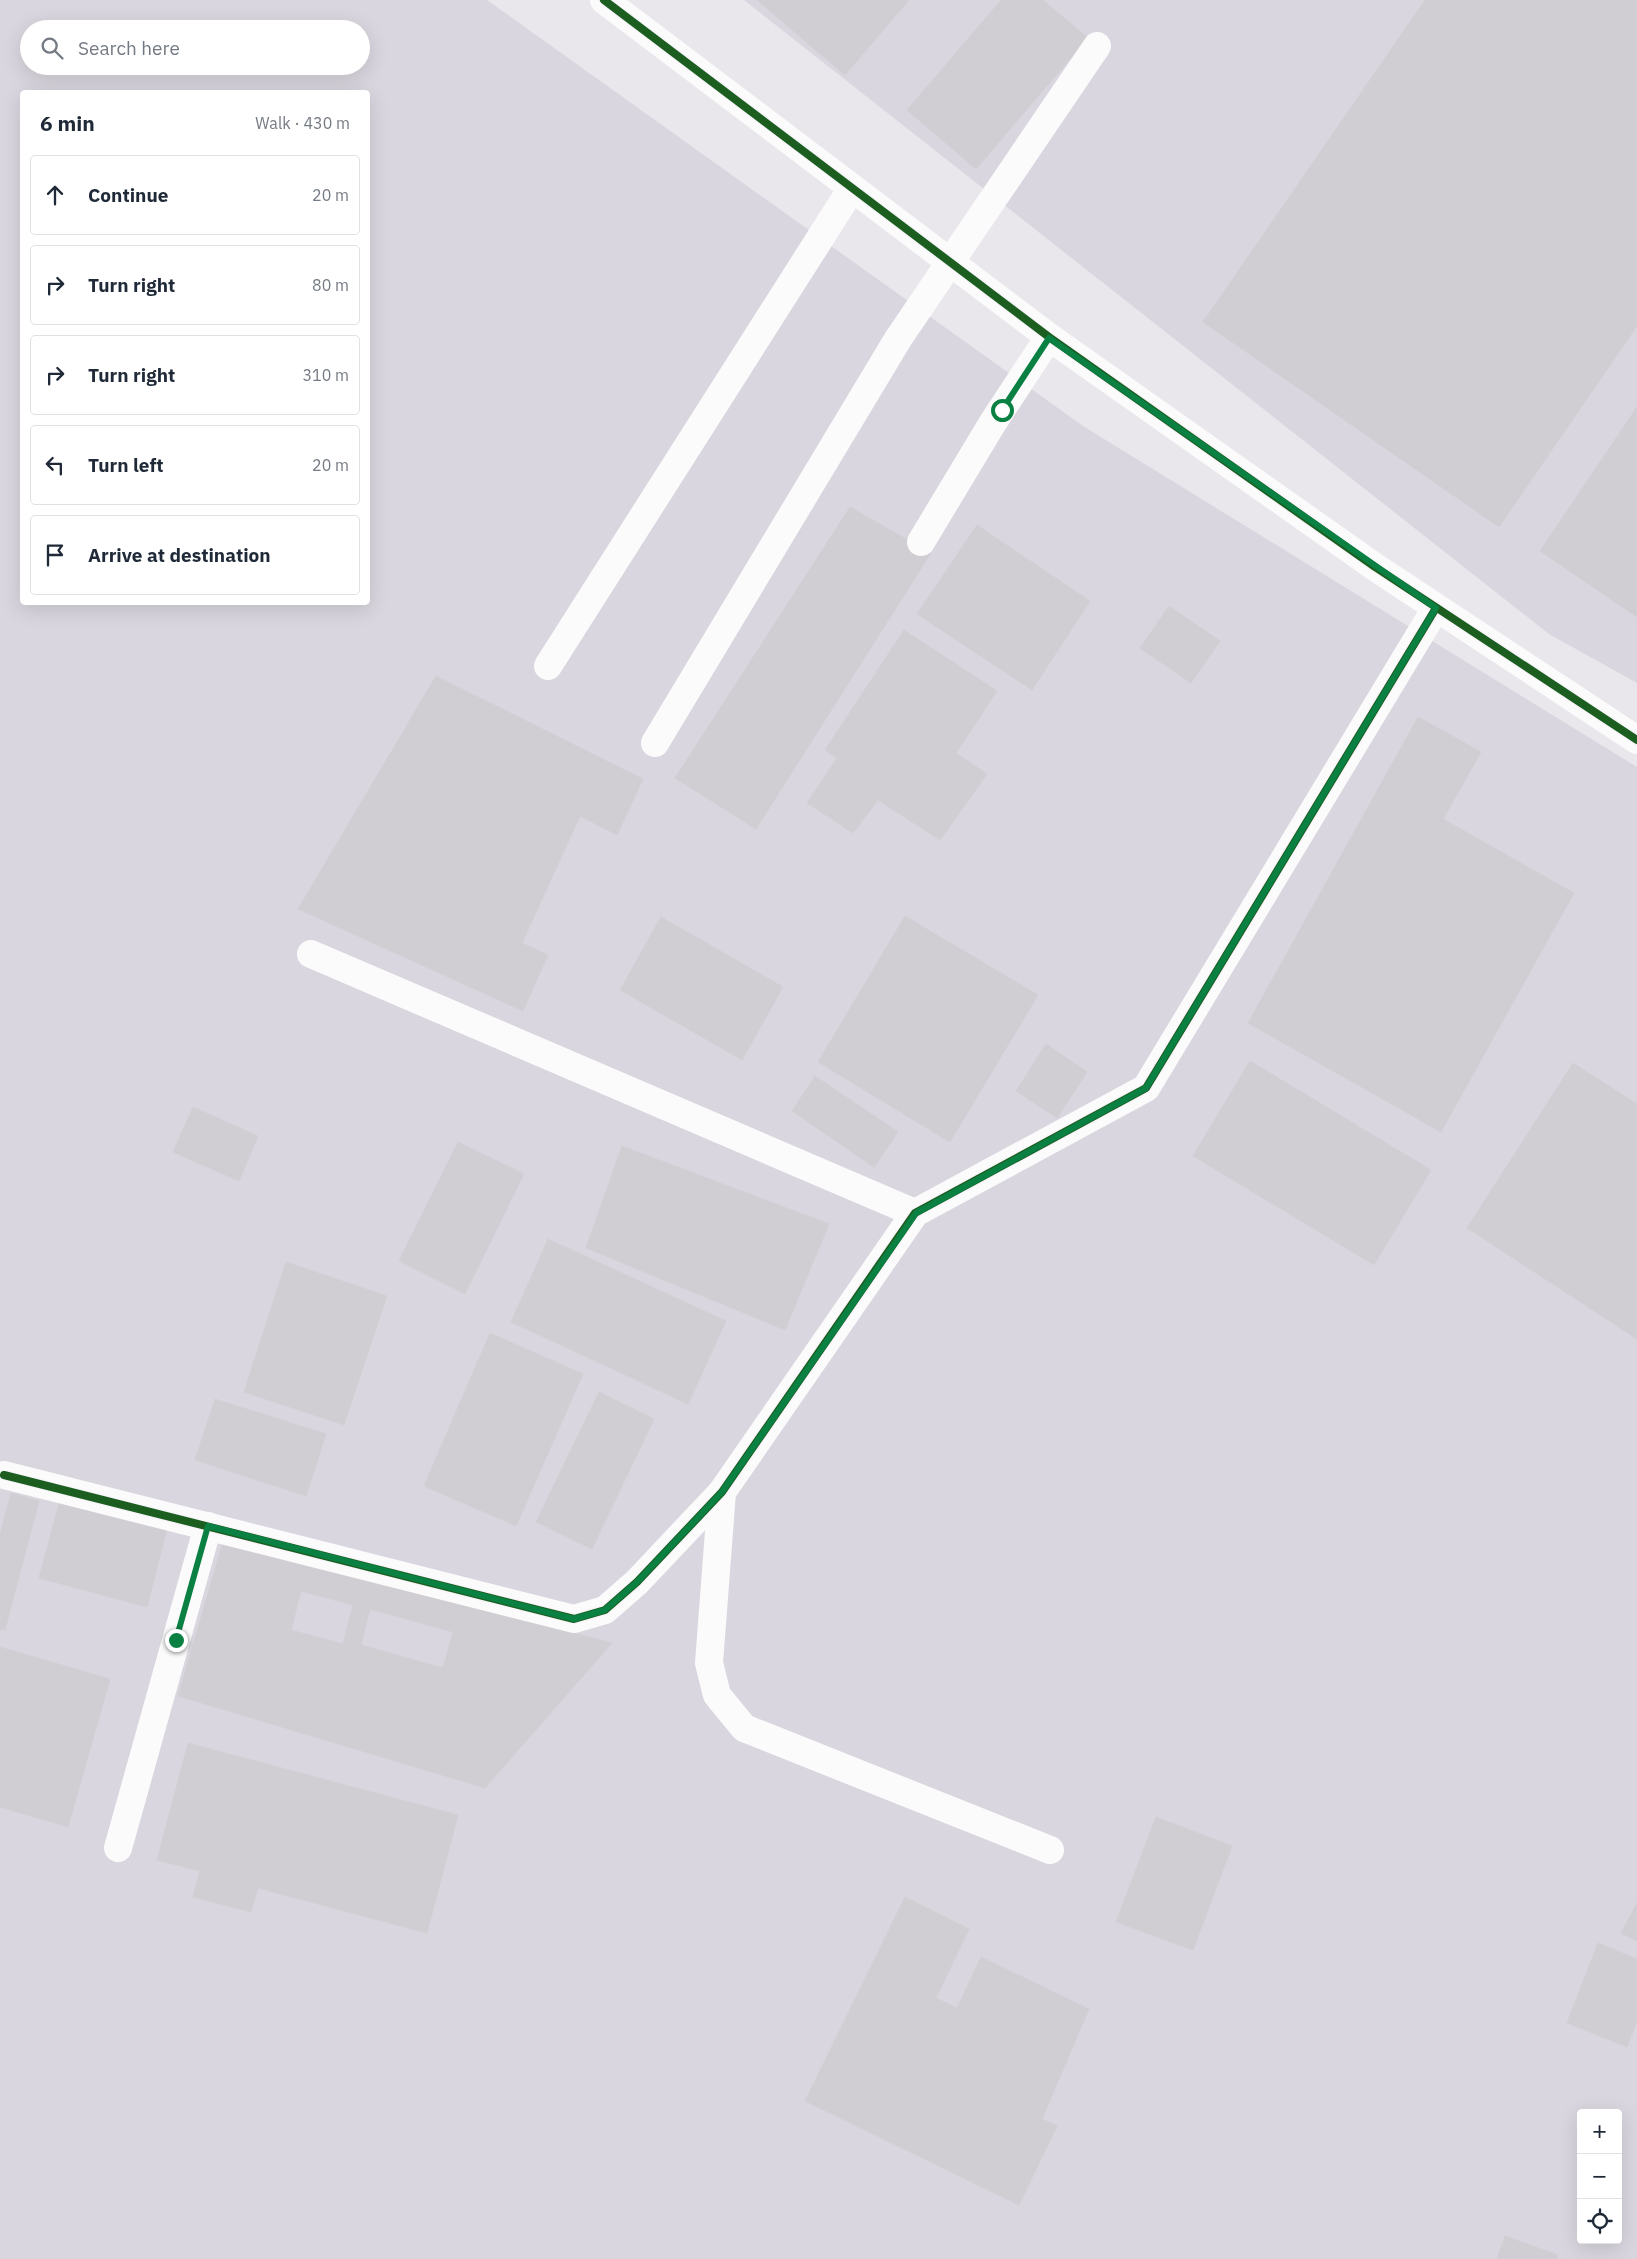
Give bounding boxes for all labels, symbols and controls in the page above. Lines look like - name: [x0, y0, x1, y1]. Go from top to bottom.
- search box: [20, 20, 370, 75]
- icon: search: [38, 34, 66, 62]
- text: Search here: [78, 36, 180, 60]
- text: 6 min: [40, 109, 95, 137]
- text: Walk · 430 m: [255, 113, 350, 133]
- icon: ahead: [41, 181, 69, 209]
- text: Continue: [88, 183, 168, 207]
- text: 20 m: [312, 185, 349, 205]
- icon: right: [41, 271, 69, 299]
- text: Turn right: [88, 273, 175, 297]
- text: 80 m: [312, 275, 349, 295]
- icon: right: [41, 361, 69, 389]
- text: Turn right: [88, 363, 175, 387]
- text: 310 m: [302, 365, 349, 385]
- route start: [991, 399, 1014, 422]
- icon: left: [41, 451, 69, 479]
- text: Turn left: [88, 453, 164, 477]
- text: 20 m: [312, 455, 349, 475]
- icon: arrive: [41, 541, 69, 569]
- text: Arrive at destination: [88, 543, 271, 567]
- route end: [165, 1629, 188, 1652]
- map controls: [1577, 2109, 1622, 2244]
- button: +: [1577, 2109, 1622, 2154]
- button: −: [1577, 2154, 1622, 2199]
- button: locate: [1577, 2199, 1622, 2244]

